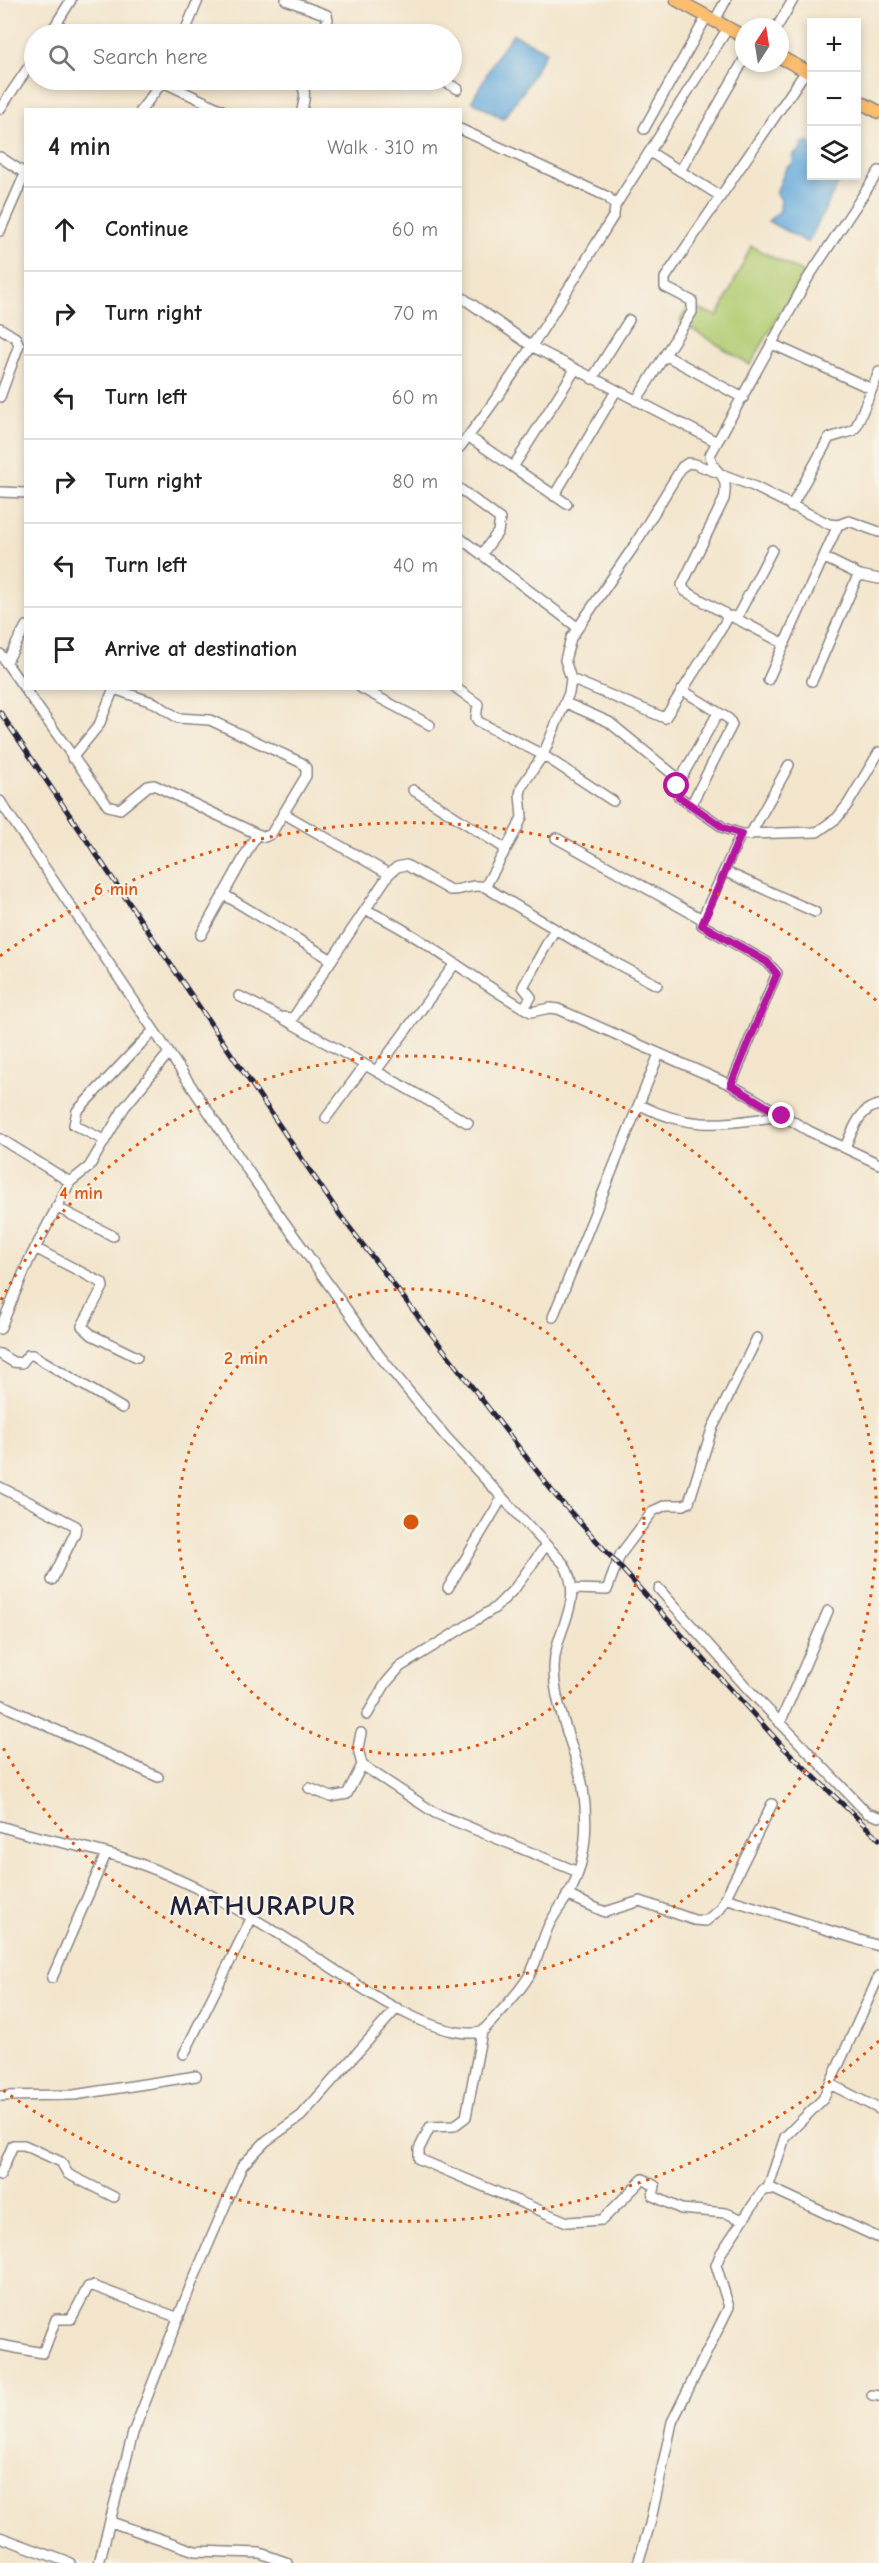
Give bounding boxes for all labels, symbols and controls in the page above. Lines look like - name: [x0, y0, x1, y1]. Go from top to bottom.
- north arrow: [735, 18, 789, 72]
- map controls: [807, 18, 861, 180]
- button: +: [807, 18, 861, 72]
- search box: [24, 24, 462, 90]
- icon: search: [45, 41, 78, 74]
- text: Search here: [93, 44, 208, 70]
- button: −: [807, 72, 861, 126]
- button: layers: [807, 126, 861, 180]
- text: 4 min: [48, 132, 111, 162]
- text: Walk · 310 m: [327, 136, 438, 159]
- icon: ahead: [48, 213, 81, 246]
- text: Continue: [105, 216, 188, 242]
- text: 60 m: [392, 218, 438, 241]
- icon: right: [48, 297, 81, 330]
- text: Turn right: [105, 300, 202, 326]
- text: 70 m: [393, 302, 438, 325]
- icon: left: [48, 381, 81, 414]
- text: Turn left: [105, 384, 187, 410]
- text: 60 m: [392, 386, 438, 409]
- icon: right: [48, 465, 81, 498]
- text: Turn right: [105, 468, 202, 494]
- text: 80 m: [392, 470, 438, 493]
- icon: left: [48, 549, 81, 582]
- text: Turn left: [105, 552, 187, 578]
- text: 40 m: [393, 554, 438, 577]
- icon: arrive: [48, 633, 81, 666]
- text: Arrive at destination: [105, 636, 297, 662]
- route start: [663, 772, 689, 798]
- text: 6 min: [94, 879, 138, 900]
- route end: [768, 1102, 794, 1128]
- text: 4 min: [59, 1183, 103, 1204]
- text: 2 min: [224, 1348, 268, 1369]
- centre of rings: [401, 1512, 421, 1532]
- district label: MATHURAPUR: [170, 1890, 356, 1922]

